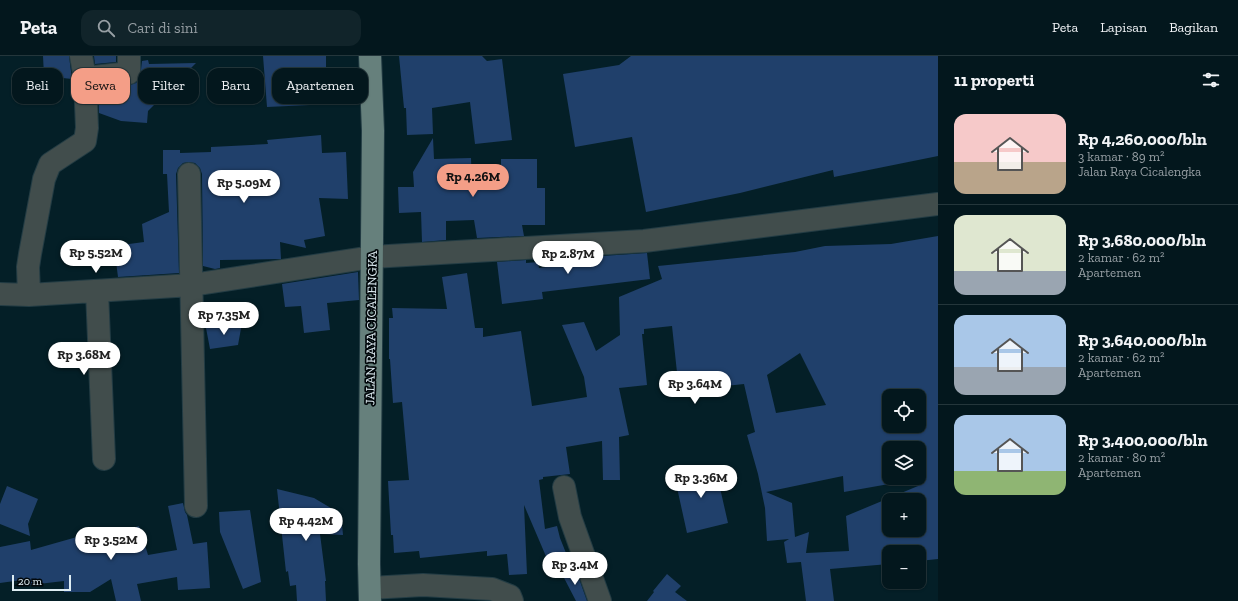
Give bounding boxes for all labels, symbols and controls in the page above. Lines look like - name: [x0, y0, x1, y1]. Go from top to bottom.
- search box: [81, 10, 361, 46]
- text: Peta: [20, 16, 57, 39]
- icon: search: [95, 17, 117, 39]
- text: Cari di sini: [127, 19, 198, 37]
- text: Peta: [1052, 19, 1078, 36]
- text: Lapisan: [1100, 19, 1147, 36]
- text: Bagikan: [1169, 19, 1218, 36]
- chip: Beli: [12, 68, 63, 104]
- chip: Sewa: [71, 68, 130, 104]
- chip: Filter: [138, 68, 199, 104]
- chip: Baru: [207, 68, 264, 104]
- chip: Apartemen: [272, 68, 368, 104]
- icon: filters: [1200, 69, 1222, 91]
- text: 11 properti: [954, 70, 1034, 90]
- text: Rp 4,260,000/bln: [1078, 129, 1207, 149]
- icon: home: [986, 130, 1034, 178]
- text: 3 kamar · 89 m²: [1078, 149, 1164, 164]
- pin: Rp 4.26M: [432, 164, 514, 198]
- text: Jalan Raya Cicalengka: [1078, 164, 1201, 179]
- text: Rp 4.26M: [446, 169, 500, 184]
- pin: Rp 5.09M: [203, 170, 285, 204]
- text: Rp 5.09M: [217, 175, 271, 190]
- text: Rp 3,680,000/bln: [1078, 230, 1206, 250]
- icon: home: [986, 231, 1034, 279]
- pin: Rp 5.52M: [55, 240, 137, 274]
- pin: Rp 2.87M: [527, 241, 609, 275]
- text: Rp 5.52M: [69, 245, 123, 260]
- text: Rp 2.87M: [541, 246, 595, 261]
- street label: JALAN RAYA CICALENGKA: [362, 250, 380, 405]
- text: 2 kamar · 62 m²: [1078, 250, 1164, 265]
- text: Apartemen: [1078, 265, 1141, 280]
- pin: Rp 7.35M: [183, 302, 265, 336]
- text: Rp 7.35M: [198, 307, 250, 322]
- text: Rp 3,640,000/bln: [1078, 330, 1207, 350]
- icon: home: [986, 331, 1034, 379]
- pin: Rp 3.68M: [43, 342, 125, 376]
- text: Rp 3.68M: [57, 347, 111, 362]
- text: 2 kamar · 62 m²: [1078, 350, 1164, 365]
- text: Apartemen: [1078, 365, 1141, 380]
- pin: Rp 3.64M: [654, 371, 736, 405]
- text: Rp 3.64M: [668, 376, 722, 391]
- map controls: [882, 389, 926, 589]
- button: locate: [882, 389, 926, 433]
- text: Rp 3,400,000/bln: [1078, 430, 1208, 450]
- icon: home: [986, 431, 1034, 479]
- button: layers: [882, 441, 926, 485]
- text: 2 kamar · 80 m²: [1078, 450, 1165, 465]
- pin: Rp 3.36M: [660, 465, 742, 499]
- text: Apartemen: [1078, 465, 1141, 480]
- text: Rp 3.36M: [674, 470, 728, 485]
- button: +: [882, 493, 926, 537]
- pin: Rp 4.42M: [265, 508, 347, 542]
- text: Rp 4.42M: [279, 513, 333, 528]
- pin: Rp 3.52M: [70, 527, 152, 561]
- text: Rp 3.52M: [84, 532, 138, 547]
- button: −: [882, 545, 926, 589]
- pin: Rp 3.4M: [538, 552, 612, 586]
- text: Rp 3.4M: [551, 557, 599, 572]
- scale bar: [12, 573, 71, 592]
- text: 20 m: [18, 575, 42, 588]

